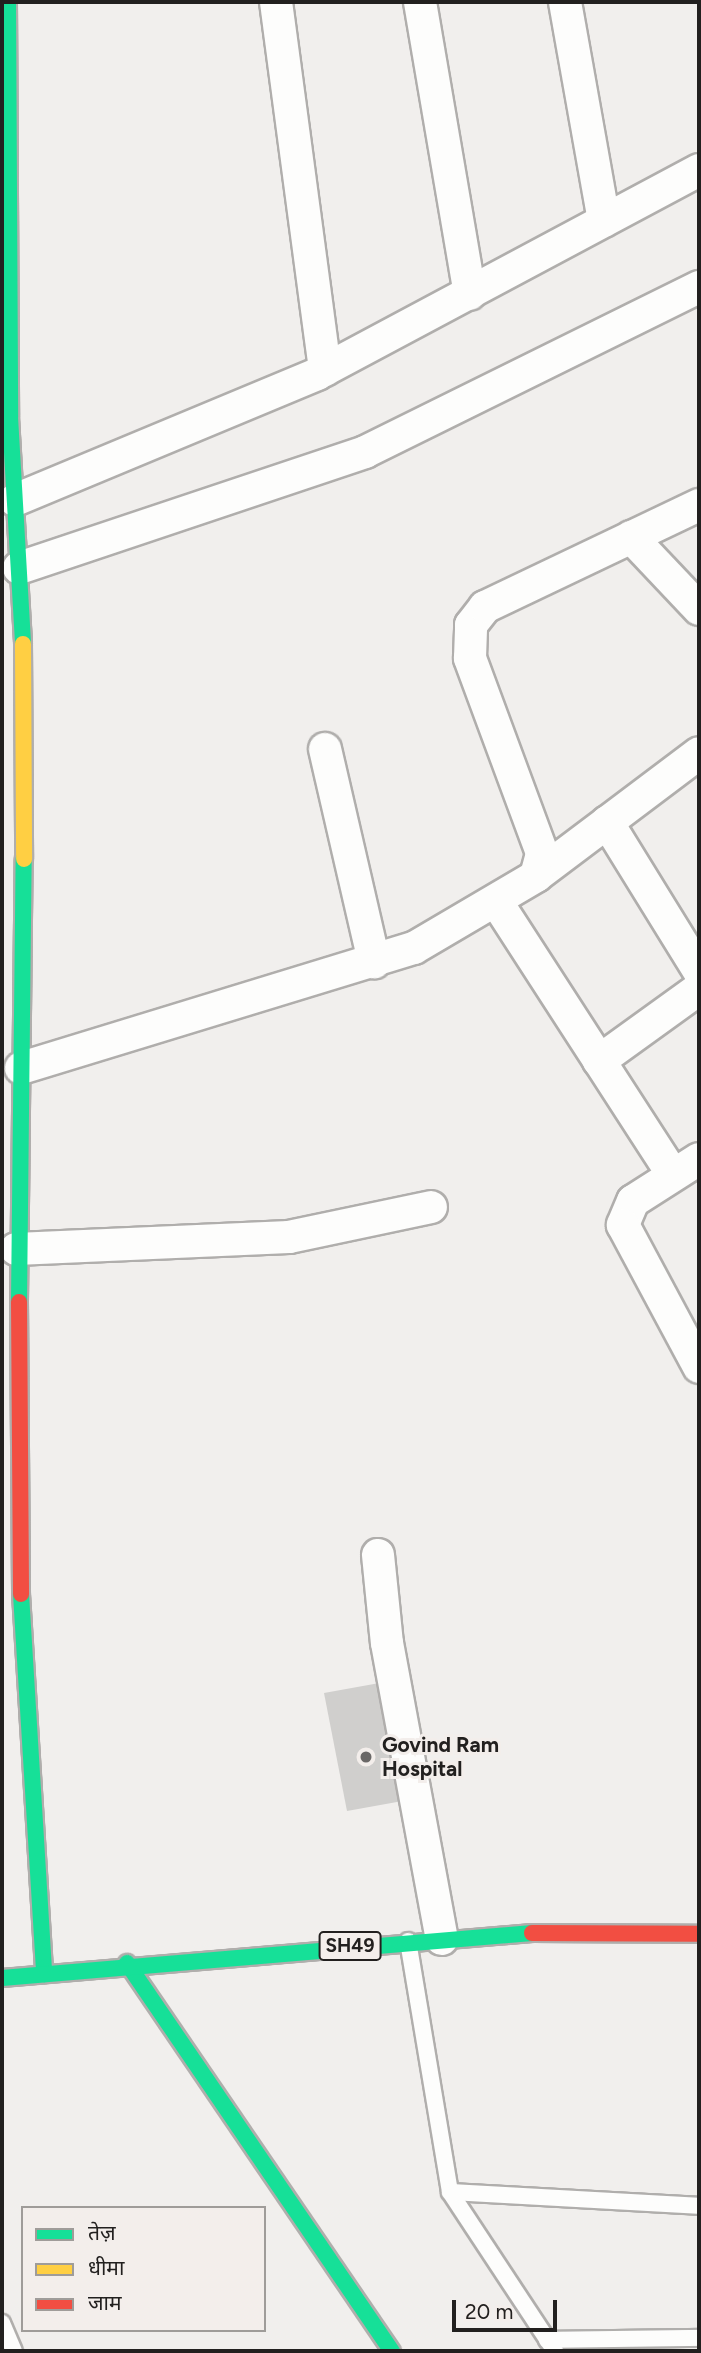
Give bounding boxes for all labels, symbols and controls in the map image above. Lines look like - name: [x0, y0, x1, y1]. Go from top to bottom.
- place label: Govind Ram Hospital: [382, 1732, 499, 1782]
- marker: Govind Ram Hospital: [356, 1747, 376, 1767]
- road number: SH49: [318, 1930, 382, 1962]
- legend: [21, 2206, 266, 2332]
- text: तेज़: [88, 2220, 116, 2245]
- text: धीमा: [88, 2255, 124, 2280]
- scale bar: [456, 2286, 561, 2330]
- text: जाम: [88, 2290, 122, 2315]
- text: 20 m: [465, 2299, 513, 2324]

